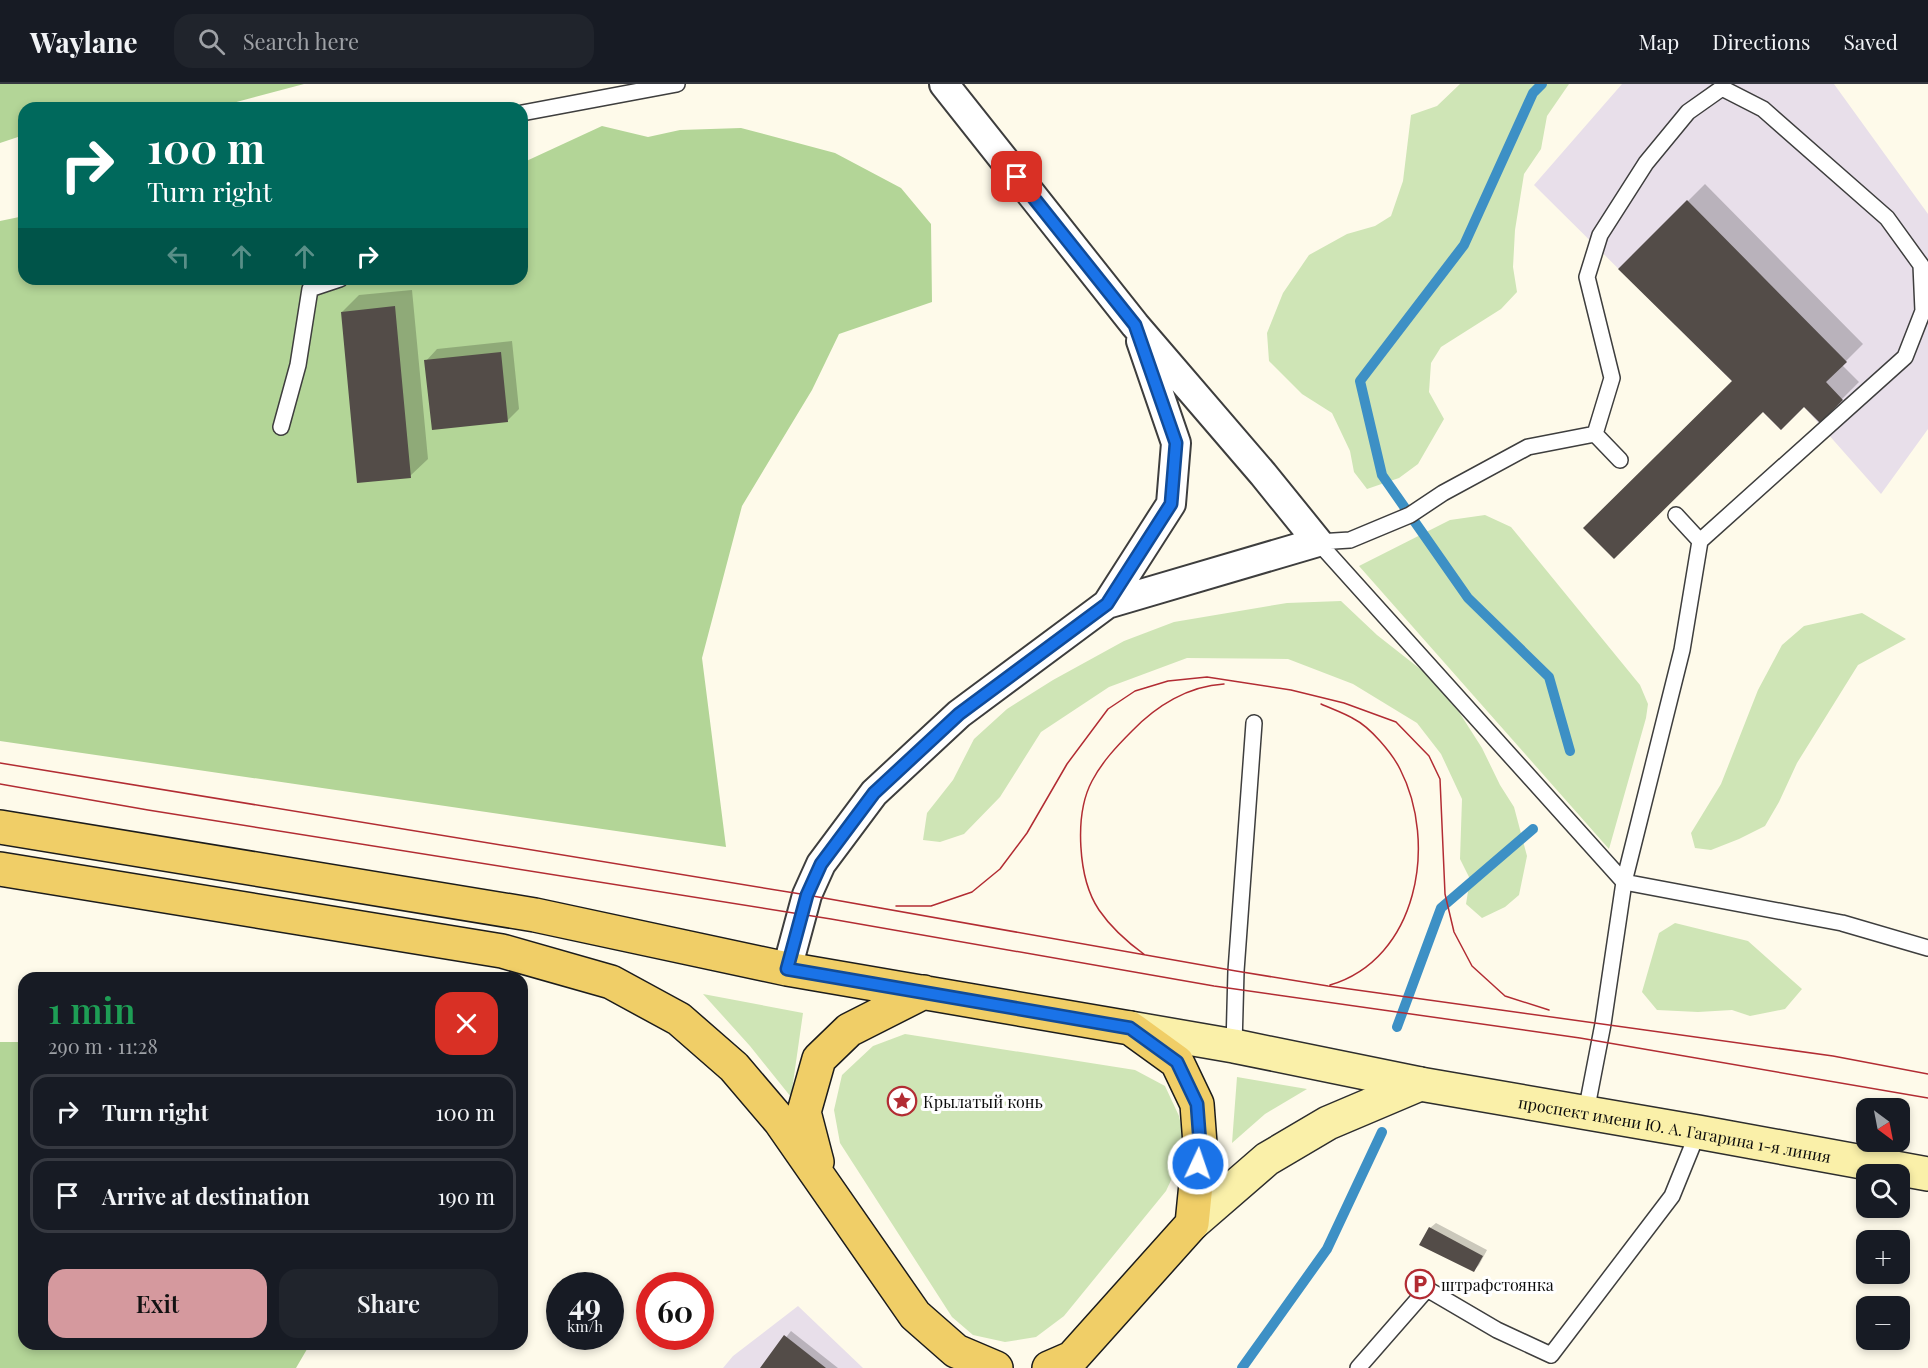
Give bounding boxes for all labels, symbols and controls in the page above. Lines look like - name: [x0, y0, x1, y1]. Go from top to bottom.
- search box: [174, 14, 594, 68]
- text: Waylane: [30, 23, 138, 60]
- icon: search: [195, 25, 228, 58]
- text: Search here: [243, 26, 359, 56]
- text: Map: [1638, 27, 1679, 55]
- text: Directions: [1712, 27, 1810, 55]
- text: Saved: [1843, 27, 1898, 55]
- text: 100 m: [147, 119, 265, 175]
- icon: right: [48, 126, 126, 204]
- pin: [991, 151, 1042, 202]
- icon: arrive: [1000, 160, 1033, 193]
- text: Turn right: [147, 173, 272, 209]
- icon: left: [162, 240, 195, 273]
- icon: ahead: [225, 240, 258, 273]
- icon: ahead: [288, 240, 321, 273]
- icon: right: [351, 240, 384, 273]
- text: 1 min: [48, 985, 136, 1033]
- button: close: [435, 992, 498, 1055]
- text: 290 m · 11:28: [48, 1032, 158, 1059]
- place icon: Крылатый конь: [886, 1085, 918, 1117]
- place label: Крылатый конь: [923, 1091, 1043, 1112]
- street label: проспект имени Ю. А. Гагарина 1-я линия: [1517, 1091, 1833, 1167]
- icon: right: [51, 1095, 84, 1128]
- text: Turn right: [102, 1097, 208, 1127]
- text: 100 m: [435, 1097, 495, 1127]
- north arrow: [1856, 1098, 1910, 1152]
- map controls: [1856, 1098, 1910, 1350]
- position arrow: [1166, 1132, 1230, 1196]
- button: search: [1856, 1164, 1910, 1218]
- icon: arrive: [51, 1179, 84, 1212]
- text: Arrive at destination: [102, 1181, 310, 1211]
- text: 190 m: [437, 1181, 495, 1211]
- button: +: [1856, 1230, 1910, 1284]
- parking icon: штрафстоянка: [1404, 1268, 1436, 1300]
- button: Exit: [48, 1269, 267, 1338]
- button: Share: [279, 1269, 498, 1338]
- speed limit sign: 60: [636, 1272, 714, 1350]
- place label: штрафстоянка: [1441, 1274, 1554, 1295]
- text: 49: [569, 1284, 601, 1324]
- button: −: [1856, 1296, 1910, 1350]
- text: km/h: [567, 1316, 603, 1336]

